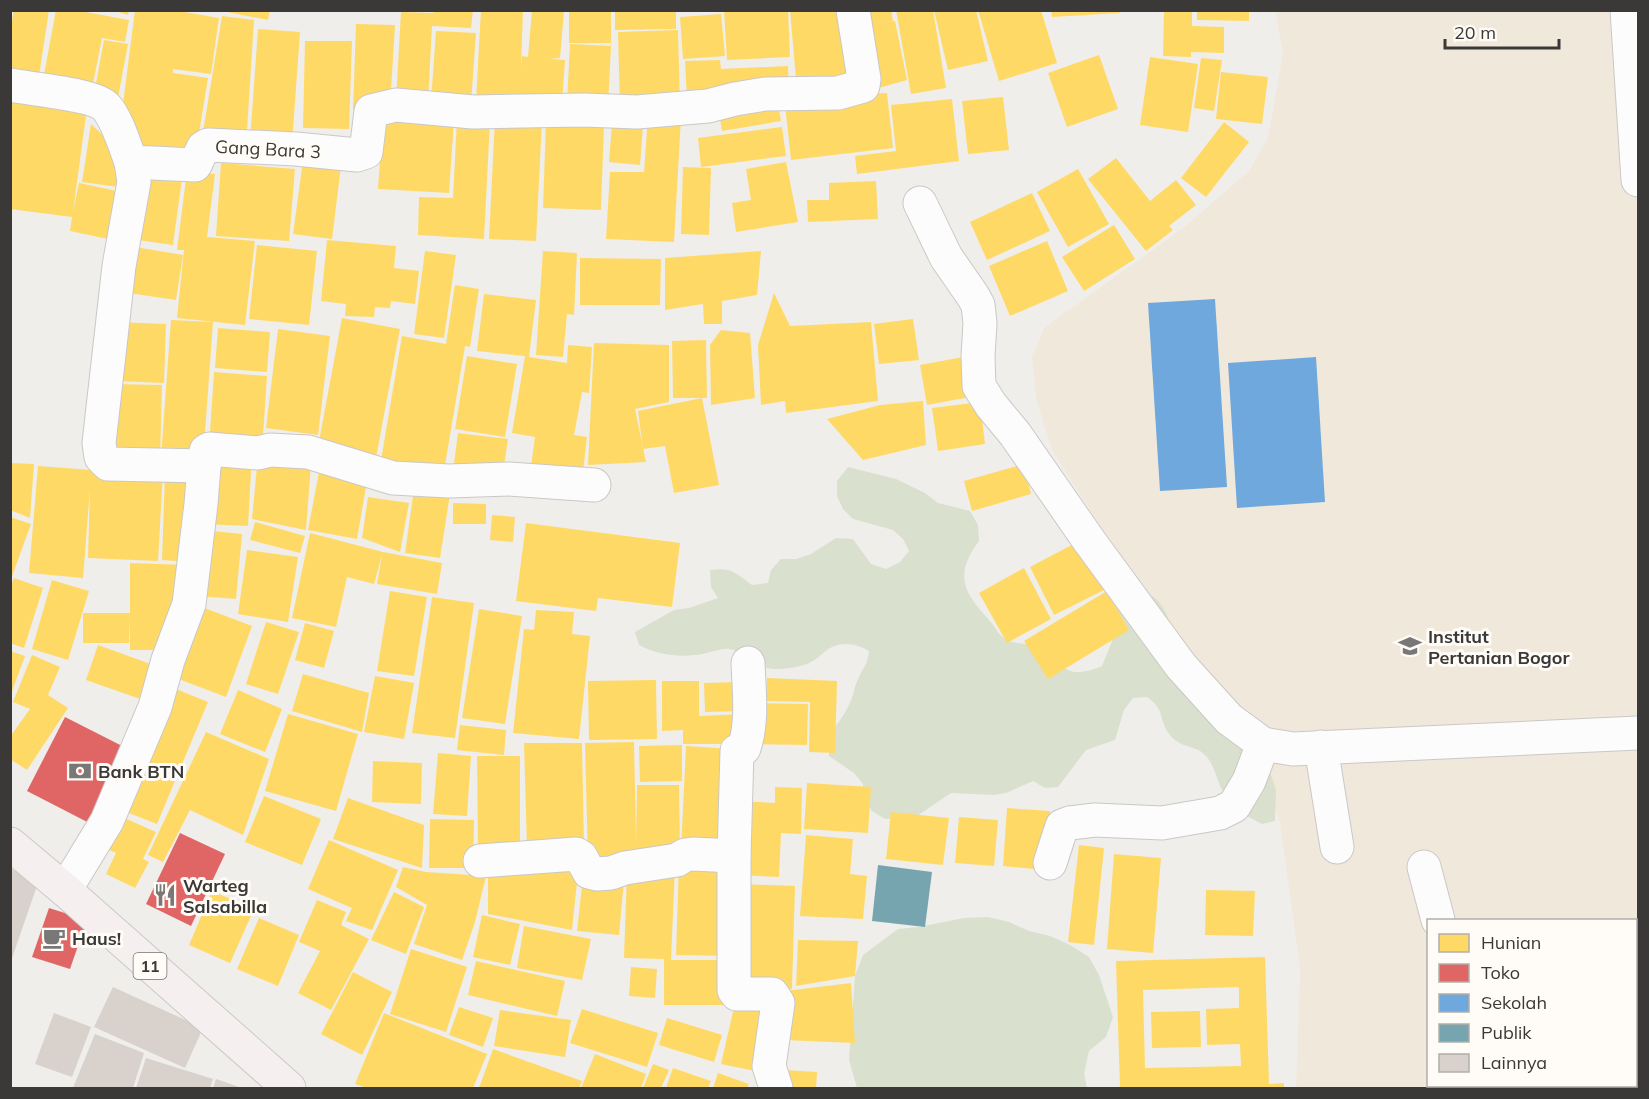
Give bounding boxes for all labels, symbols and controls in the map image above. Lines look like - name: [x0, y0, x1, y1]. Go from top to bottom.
- scale bar: [1445, 12, 1559, 50]
- text: 20 m: [1454, 21, 1496, 44]
- street label: Gang Bara 3: [215, 135, 321, 163]
- place label: Institut Pertanian Bogor: [1428, 625, 1570, 669]
- school or university icon: Institut Pertanian Bogor: [1397, 633, 1423, 659]
- bank icon: Bank BTN: [67, 758, 93, 784]
- place label: Bank BTN: [98, 760, 184, 783]
- place label: Warteg Salsabilla: [183, 874, 267, 918]
- restaurant icon: Warteg Salsabilla: [152, 882, 178, 908]
- legend: [1427, 919, 1637, 1087]
- cafe icon: Haus!: [41, 925, 67, 951]
- place label: Haus!: [72, 927, 121, 950]
- text: Hunian: [1481, 931, 1541, 954]
- road number: 11: [134, 953, 166, 979]
- text: Toko: [1481, 961, 1520, 984]
- text: Sekolah: [1481, 991, 1547, 1014]
- text: Publik: [1481, 1021, 1532, 1044]
- text: Lainnya: [1481, 1051, 1547, 1074]

